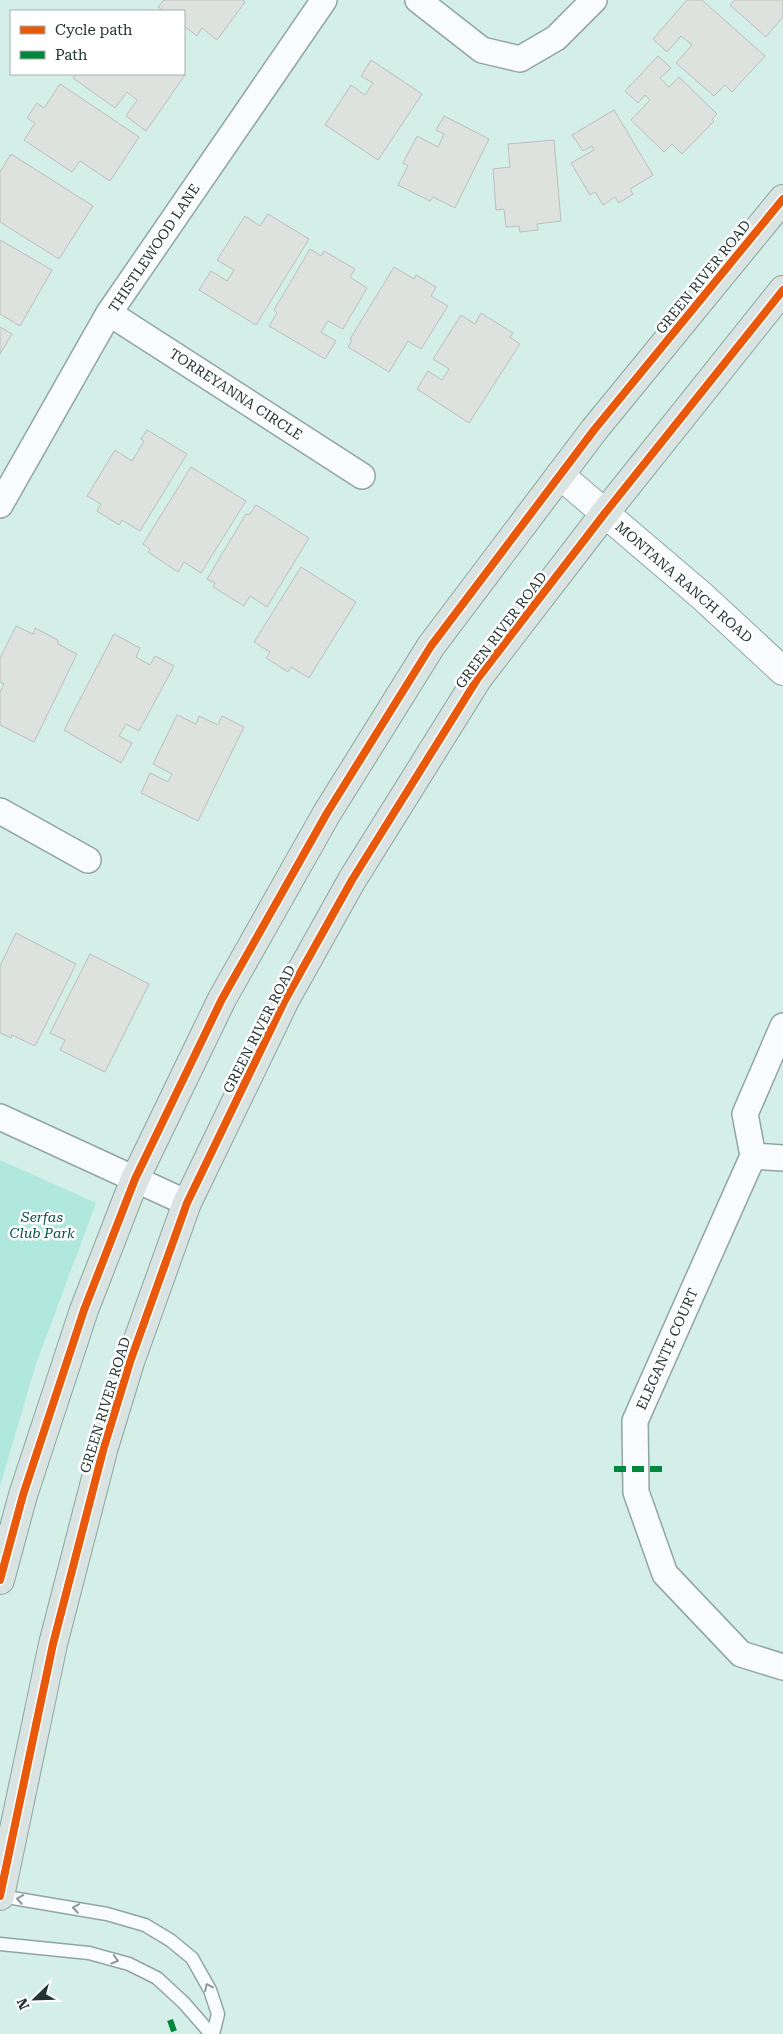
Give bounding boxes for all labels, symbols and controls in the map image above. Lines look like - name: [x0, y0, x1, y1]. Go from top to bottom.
- legend: [10, 10, 185, 75]
- text: Cycle path: [55, 21, 133, 39]
- text: Path: [55, 46, 88, 64]
- street label: THISTLEWOOD LANE: [105, 181, 203, 315]
- street label: GREEN RIVER ROAD: [652, 217, 754, 337]
- street label: TORREYANNA CIRCLE: [167, 345, 305, 443]
- street label: MONTANA RANCH ROAD: [612, 518, 756, 646]
- street label: GREEN RIVER ROAD: [452, 569, 550, 691]
- street label: GREEN RIVER ROAD: [220, 962, 298, 1096]
- park label: Serfas Club Park: [10, 1209, 75, 1241]
- street label: ELEGANTE COURT: [633, 1286, 701, 1412]
- street label: GREEN RIVER ROAD: [77, 1335, 133, 1475]
- one-way arrow: [15, 1895, 24, 1905]
- one-way arrow: [72, 1904, 80, 1914]
- one-way arrow: [111, 1955, 119, 1965]
- north arrow: [10, 1974, 60, 2024]
- one-way arrow: [205, 1984, 215, 1993]
- text: N: [13, 1996, 33, 2012]

